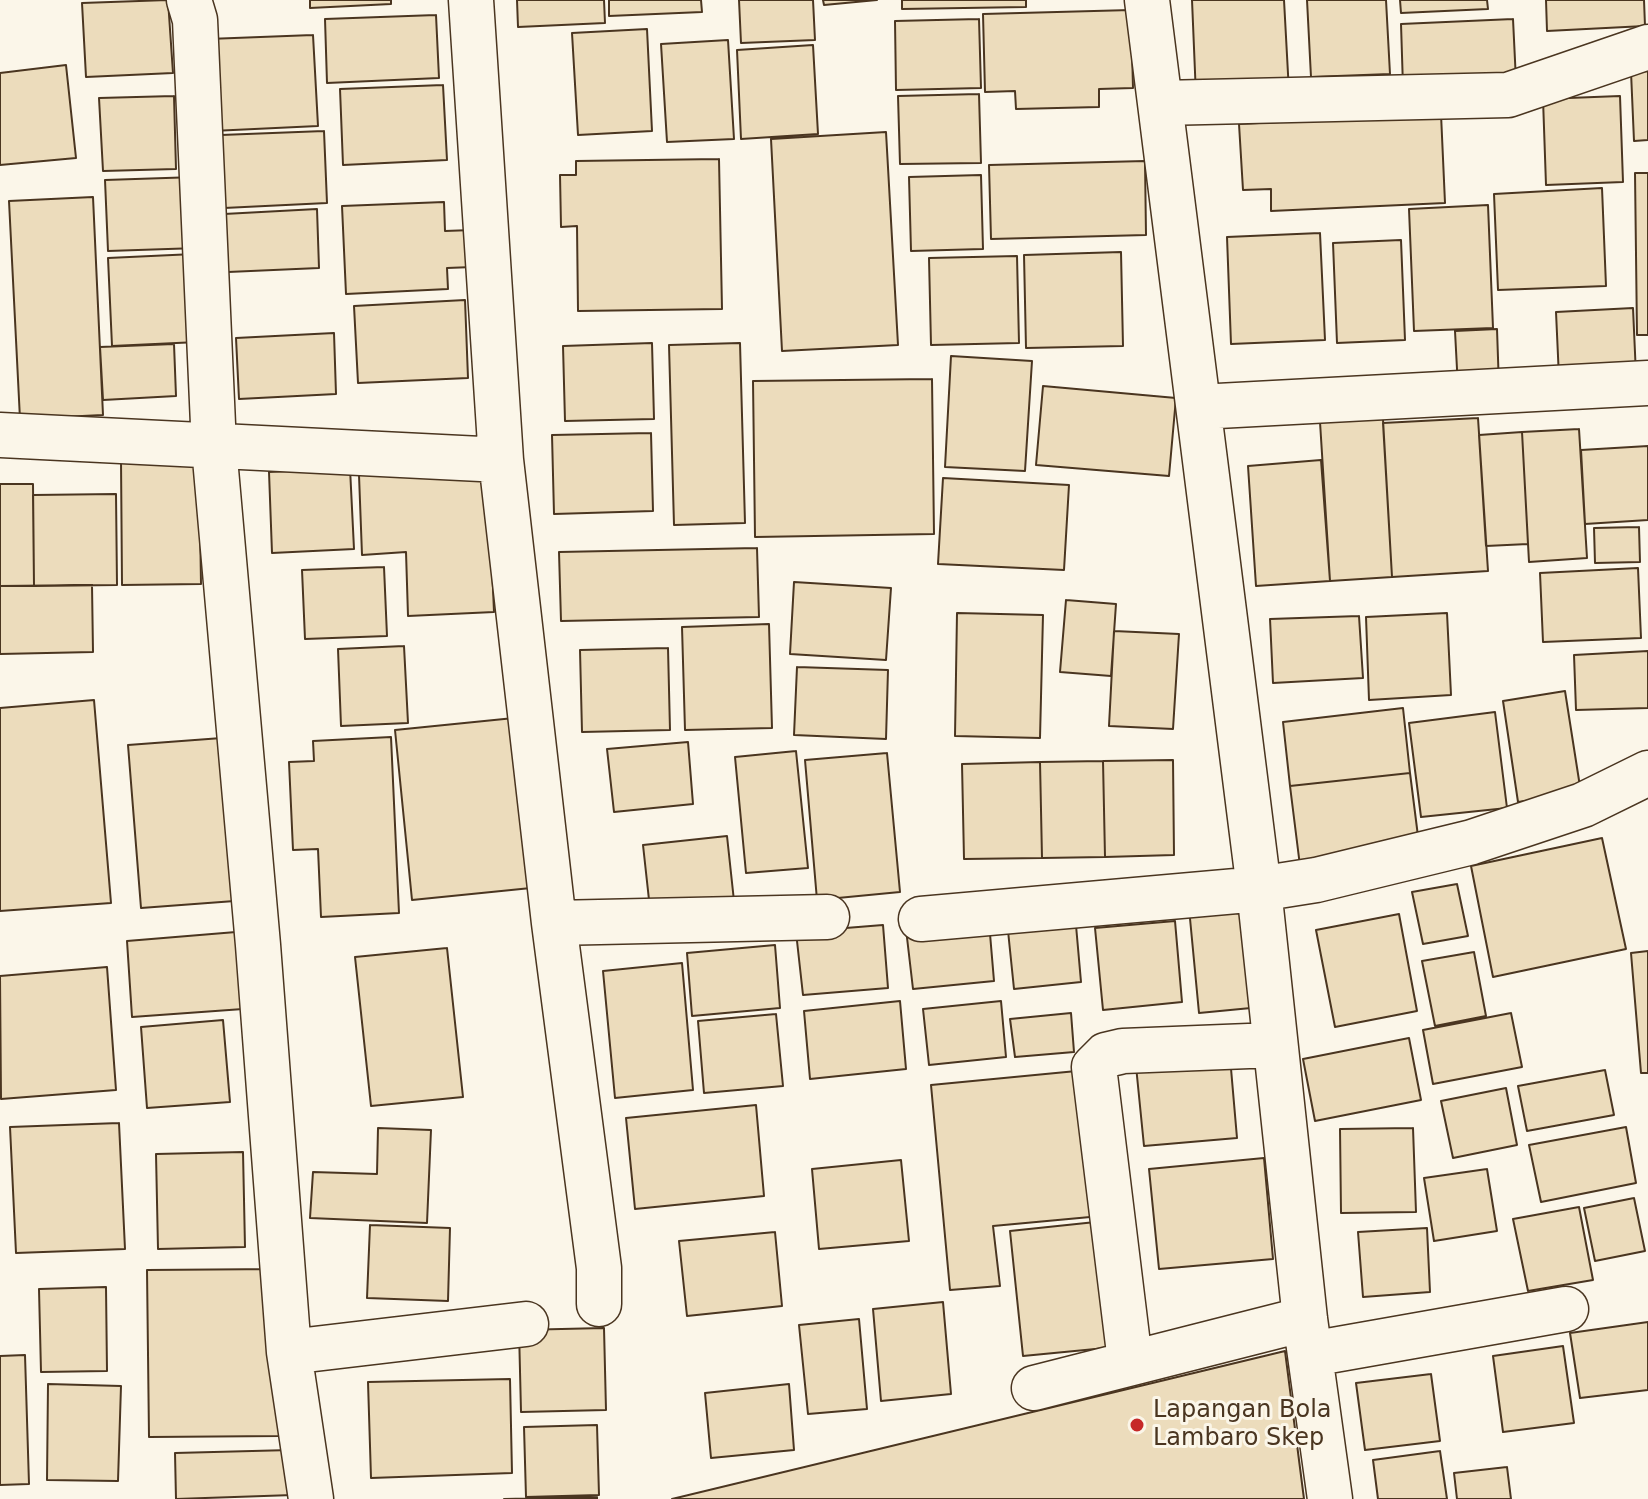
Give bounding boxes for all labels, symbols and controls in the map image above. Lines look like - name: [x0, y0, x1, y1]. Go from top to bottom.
- place label: Lapangan Bola Lambaro Skep: [1153, 1397, 1332, 1453]
- marker: Lapangan Bola Lambaro Skep: [1128, 1416, 1146, 1434]

